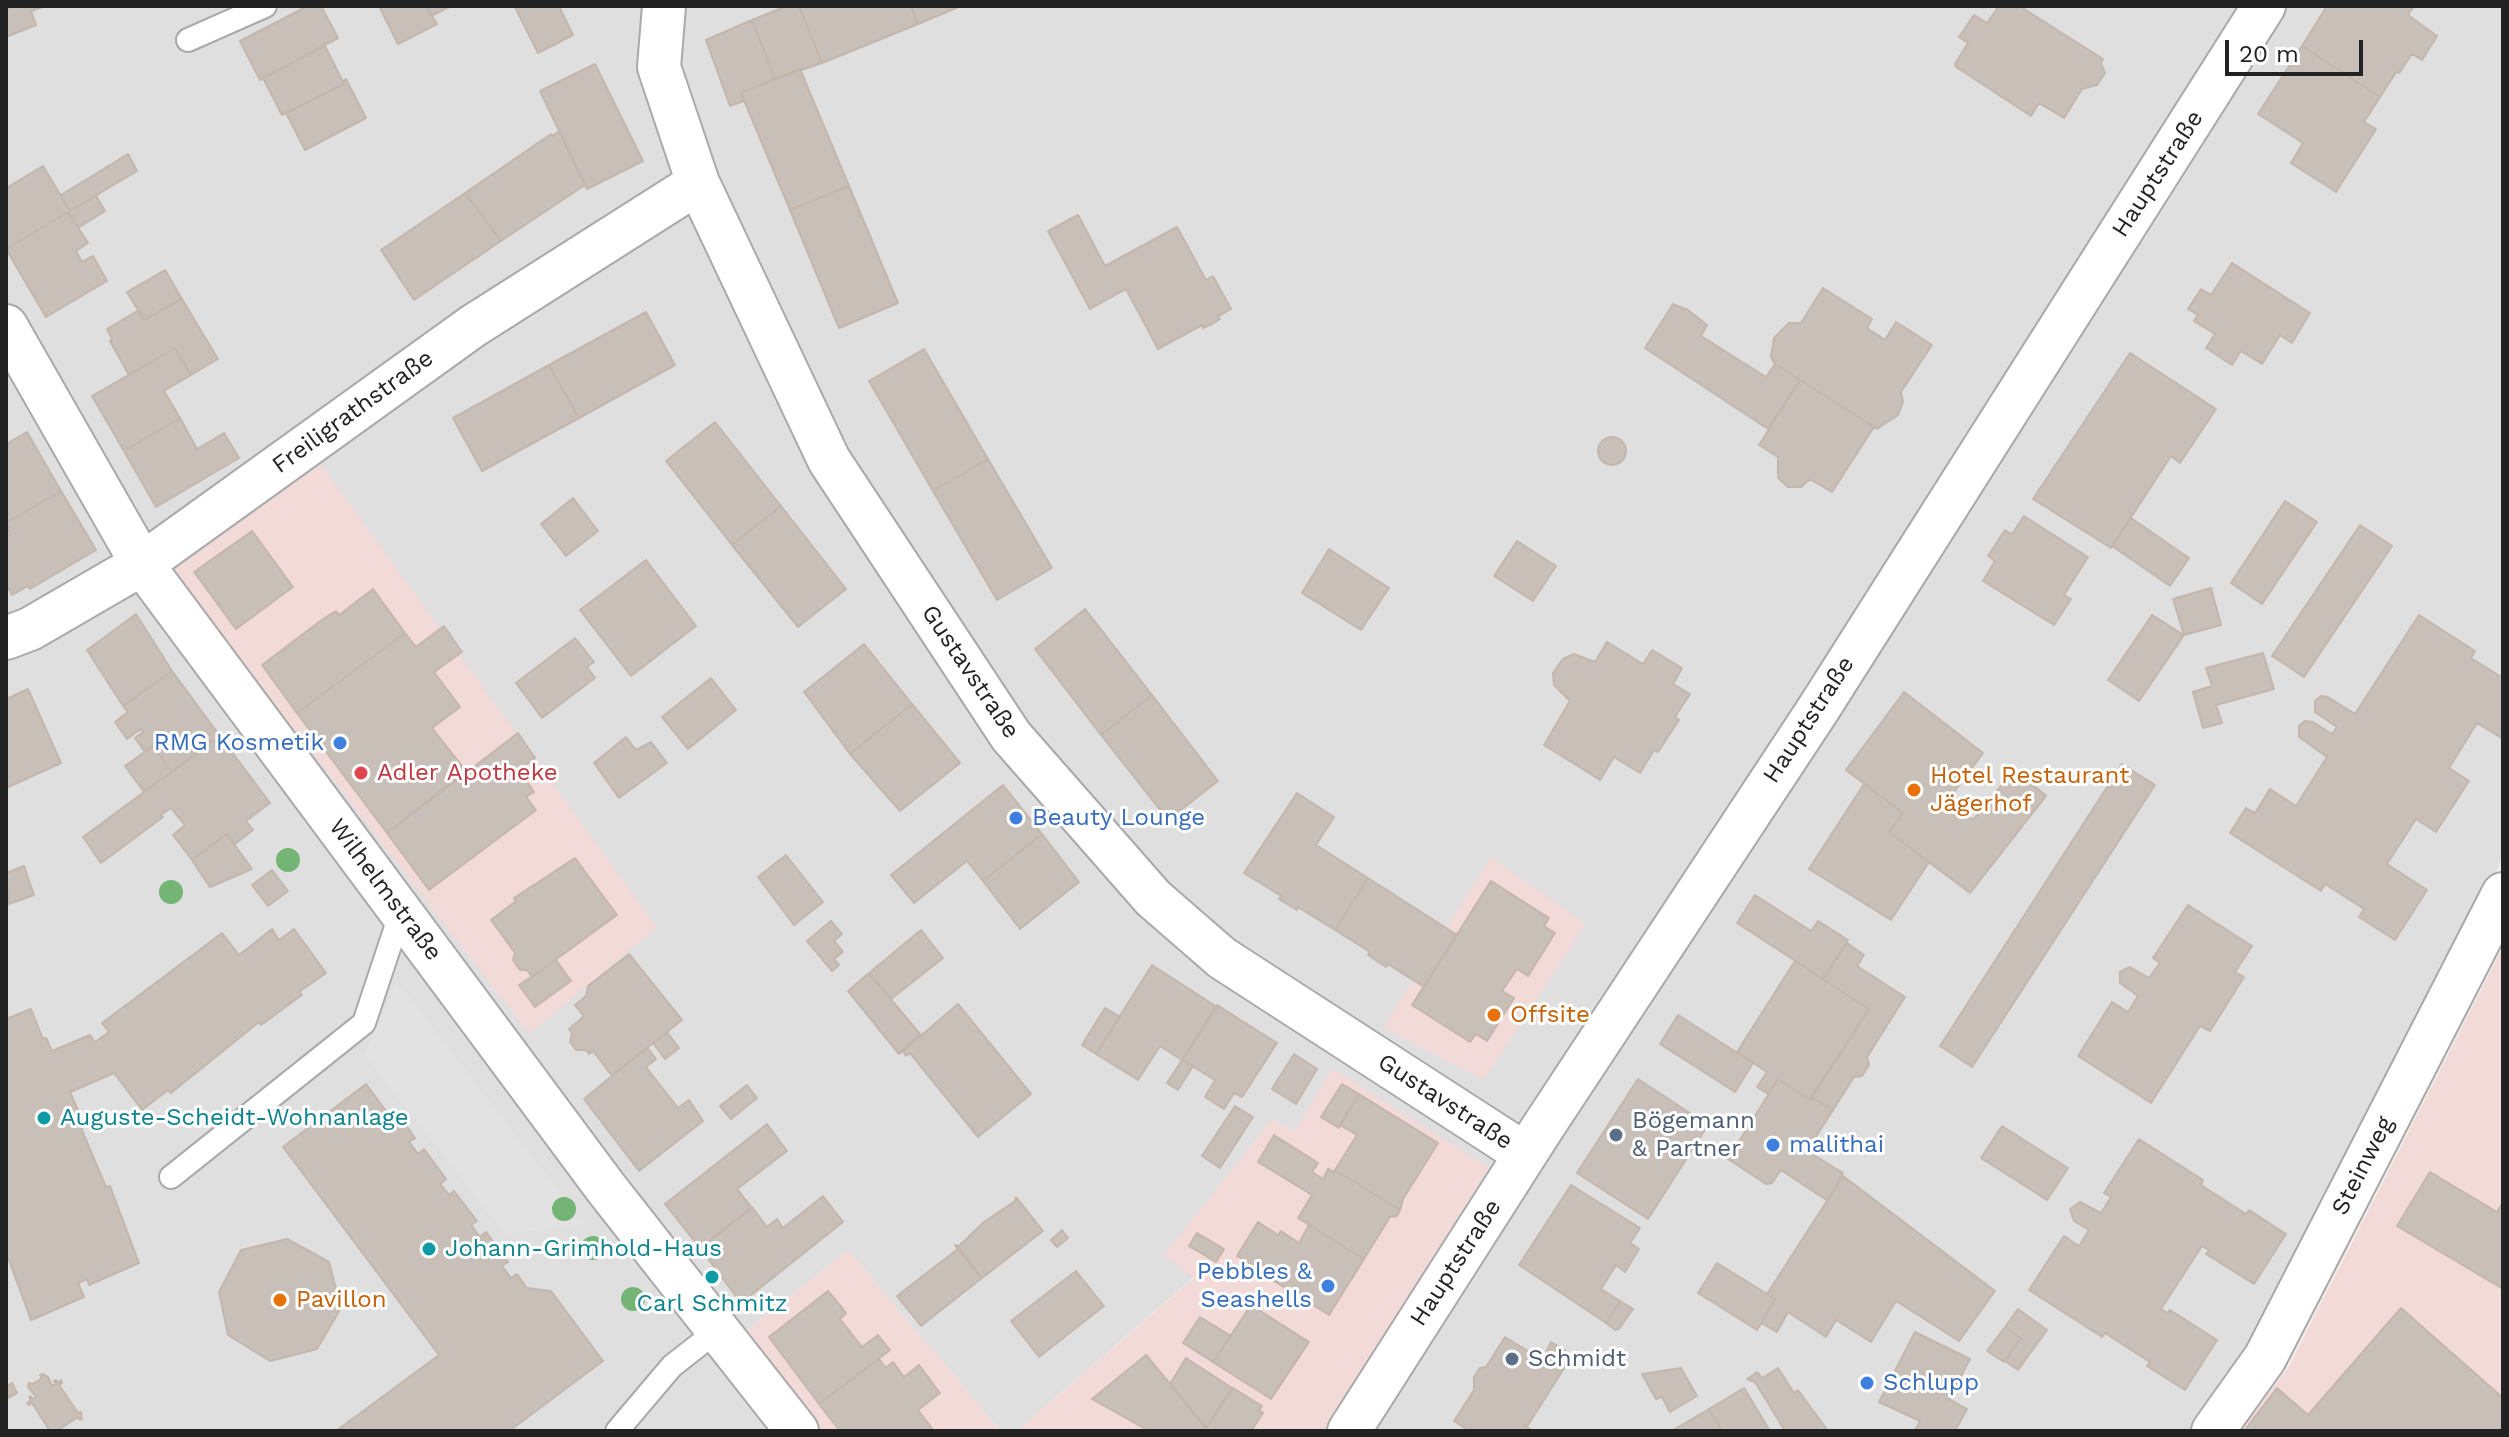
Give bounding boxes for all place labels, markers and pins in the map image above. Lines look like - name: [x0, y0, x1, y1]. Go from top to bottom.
- place label: RMG Kosmetik: [154, 729, 324, 757]
- marker: RMG Kosmetik: [331, 734, 349, 752]
- place label: Adler Apotheke: [377, 759, 558, 787]
- place label: Hotel Restaurant Jägerhof: [1930, 762, 2129, 818]
- marker: Adler Apotheke: [352, 764, 370, 782]
- marker: Hotel Restaurant Jägerhof: [1905, 781, 1923, 799]
- place label: Beauty Lounge: [1032, 804, 1205, 832]
- marker: Beauty Lounge: [1007, 809, 1025, 827]
- place label: Offsite: [1510, 1001, 1590, 1029]
- marker: Offsite: [1485, 1006, 1503, 1024]
- place label: Auguste-Scheidt-Wohnanlage: [60, 1104, 409, 1132]
- place label: Bögemann & Partner: [1632, 1107, 1755, 1163]
- marker: Auguste-Scheidt-Wohnanlage: [35, 1109, 53, 1127]
- marker: Bögemann & Partner: [1607, 1126, 1625, 1144]
- place label: malithai: [1789, 1131, 1884, 1159]
- marker: malithai: [1764, 1136, 1782, 1154]
- place label: Johann-Grimhold-Haus: [445, 1235, 722, 1263]
- marker: Johann-Grimhold-Haus: [420, 1240, 438, 1258]
- place label: Pebbles & Seashells: [1197, 1258, 1312, 1314]
- marker: Carl Schmitz: [703, 1268, 721, 1286]
- marker: Pebbles & Seashells: [1319, 1277, 1337, 1295]
- place label: Pavillon: [296, 1286, 387, 1314]
- place label: Carl Schmitz: [636, 1290, 788, 1318]
- marker: Pavillon: [271, 1291, 289, 1309]
- place label: Schmidt: [1528, 1345, 1626, 1373]
- marker: Schmidt: [1503, 1350, 1521, 1368]
- place label: Schlupp: [1883, 1369, 1979, 1397]
- marker: Schlupp: [1858, 1374, 1876, 1392]

